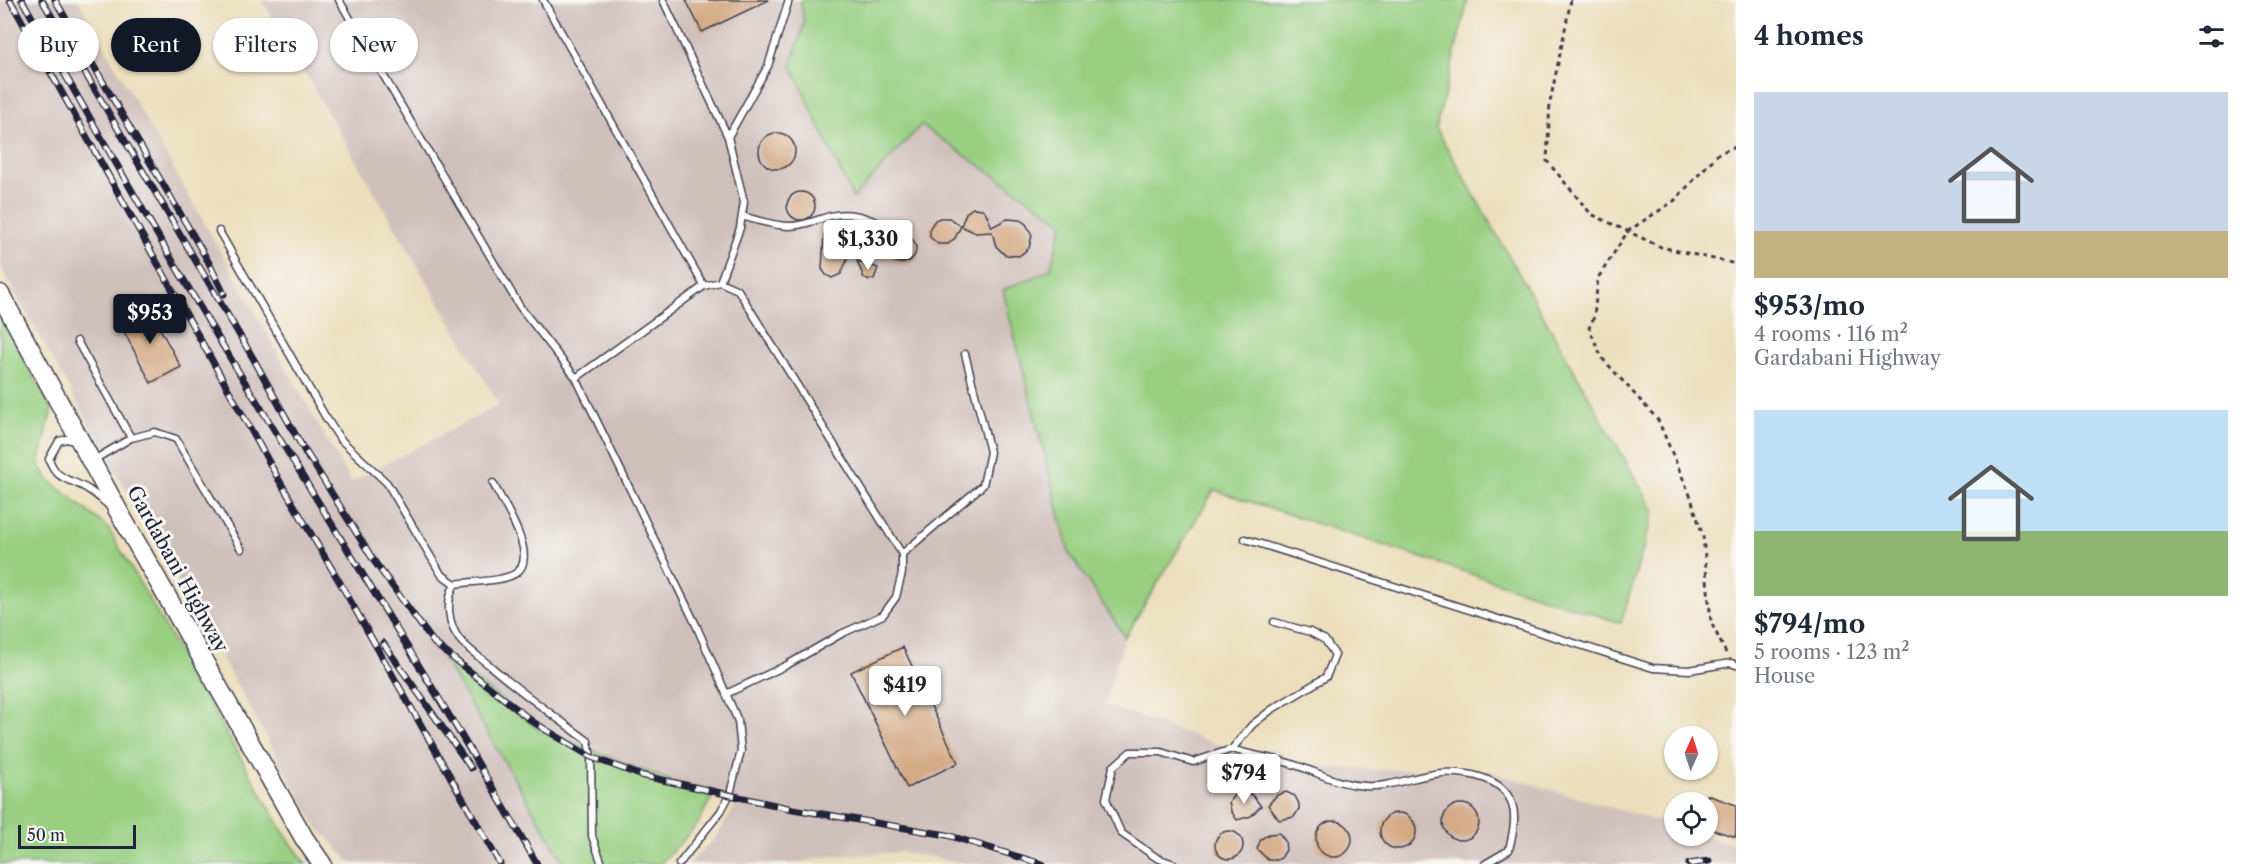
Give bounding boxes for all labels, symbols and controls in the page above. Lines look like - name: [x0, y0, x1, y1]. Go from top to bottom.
- chip: Buy: [18, 18, 99, 72]
- chip: Rent: [111, 18, 201, 72]
- chip: Filters: [213, 18, 318, 72]
- chip: New: [330, 18, 418, 72]
- text: 4 homes: [1754, 20, 1864, 52]
- icon: filters: [2195, 20, 2228, 53]
- icon: home: [1937, 131, 2045, 239]
- pin: $1,330: [819, 220, 917, 271]
- text: $1,330: [837, 227, 899, 251]
- text: $953/mo: [1754, 290, 1865, 322]
- pin: $953: [114, 294, 186, 345]
- text: $953: [127, 301, 173, 325]
- text: 4 rooms · 116 m²: [1754, 322, 1908, 346]
- text: Gardabani Highway: [1754, 346, 1941, 370]
- icon: home: [1937, 449, 2045, 557]
- street label: Gardabani Highway: [122, 481, 234, 657]
- text: $794/mo: [1754, 608, 1865, 640]
- text: 5 rooms · 123 m²: [1754, 640, 1910, 664]
- text: House: [1754, 664, 1815, 688]
- pin: $419: [869, 666, 941, 717]
- text: $419: [883, 673, 927, 697]
- north arrow: [1664, 726, 1718, 780]
- map controls: [1664, 726, 1718, 846]
- pin: $794: [1208, 754, 1280, 805]
- text: $794: [1221, 761, 1267, 785]
- button: locate: [1664, 792, 1718, 846]
- scale bar: [18, 822, 136, 850]
- text: 50 m: [27, 825, 65, 845]

